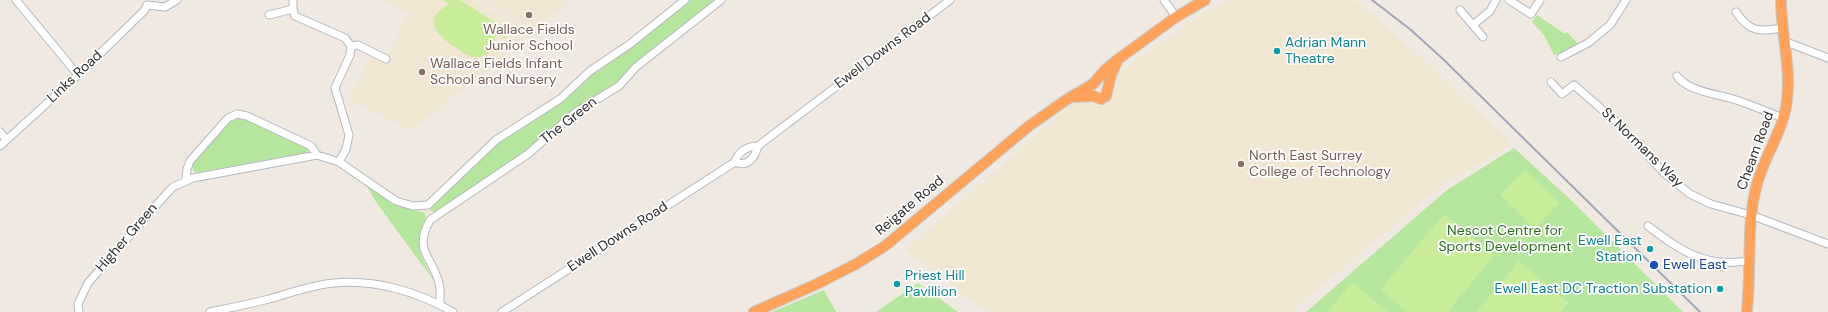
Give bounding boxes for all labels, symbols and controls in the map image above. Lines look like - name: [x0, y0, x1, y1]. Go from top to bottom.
- street label: Ewell Downs Road: [832, 9, 934, 93]
- marker: Wallace Fields Junior School: [524, 10, 534, 20]
- place label: Wallace Fields Junior School: [483, 22, 575, 54]
- place label: Adrian Mann Theatre: [1285, 35, 1366, 68]
- marker: Adrian Mann Theatre: [1272, 46, 1282, 56]
- street label: Links Road: [44, 47, 106, 107]
- place label: Wallace Fields Infant School and Nursery: [430, 56, 562, 88]
- marker: Wallace Fields Infant School and Nursery: [417, 67, 427, 77]
- street label: The Green: [537, 94, 601, 148]
- street label: St Normans Way: [1598, 105, 1686, 191]
- street label: Cheam Road: [1734, 109, 1778, 193]
- place label: North East Surrey College of Technology: [1249, 148, 1391, 180]
- marker: North East Surrey College of Technology: [1236, 159, 1246, 169]
- street label: Reigate Road: [872, 173, 948, 239]
- street label: Ewell Downs Road: [565, 198, 671, 276]
- street label: Higher Green: [93, 200, 161, 276]
- park label: Nescot Centre for Sports Development: [1438, 223, 1572, 256]
- place label: Ewell East Station: [1578, 233, 1642, 266]
- marker: Ewell East Station: [1645, 244, 1655, 254]
- place label: Ewell East: [1663, 257, 1727, 273]
- marker: Ewell East: [1648, 259, 1660, 271]
- place label: Priest Hill Pavillion: [905, 268, 965, 300]
- marker: Priest Hill Pavillion: [892, 279, 902, 289]
- place label: Ewell East DC Traction Substation: [1495, 281, 1712, 297]
- marker: Ewell East DC Traction Substation: [1715, 284, 1725, 294]

